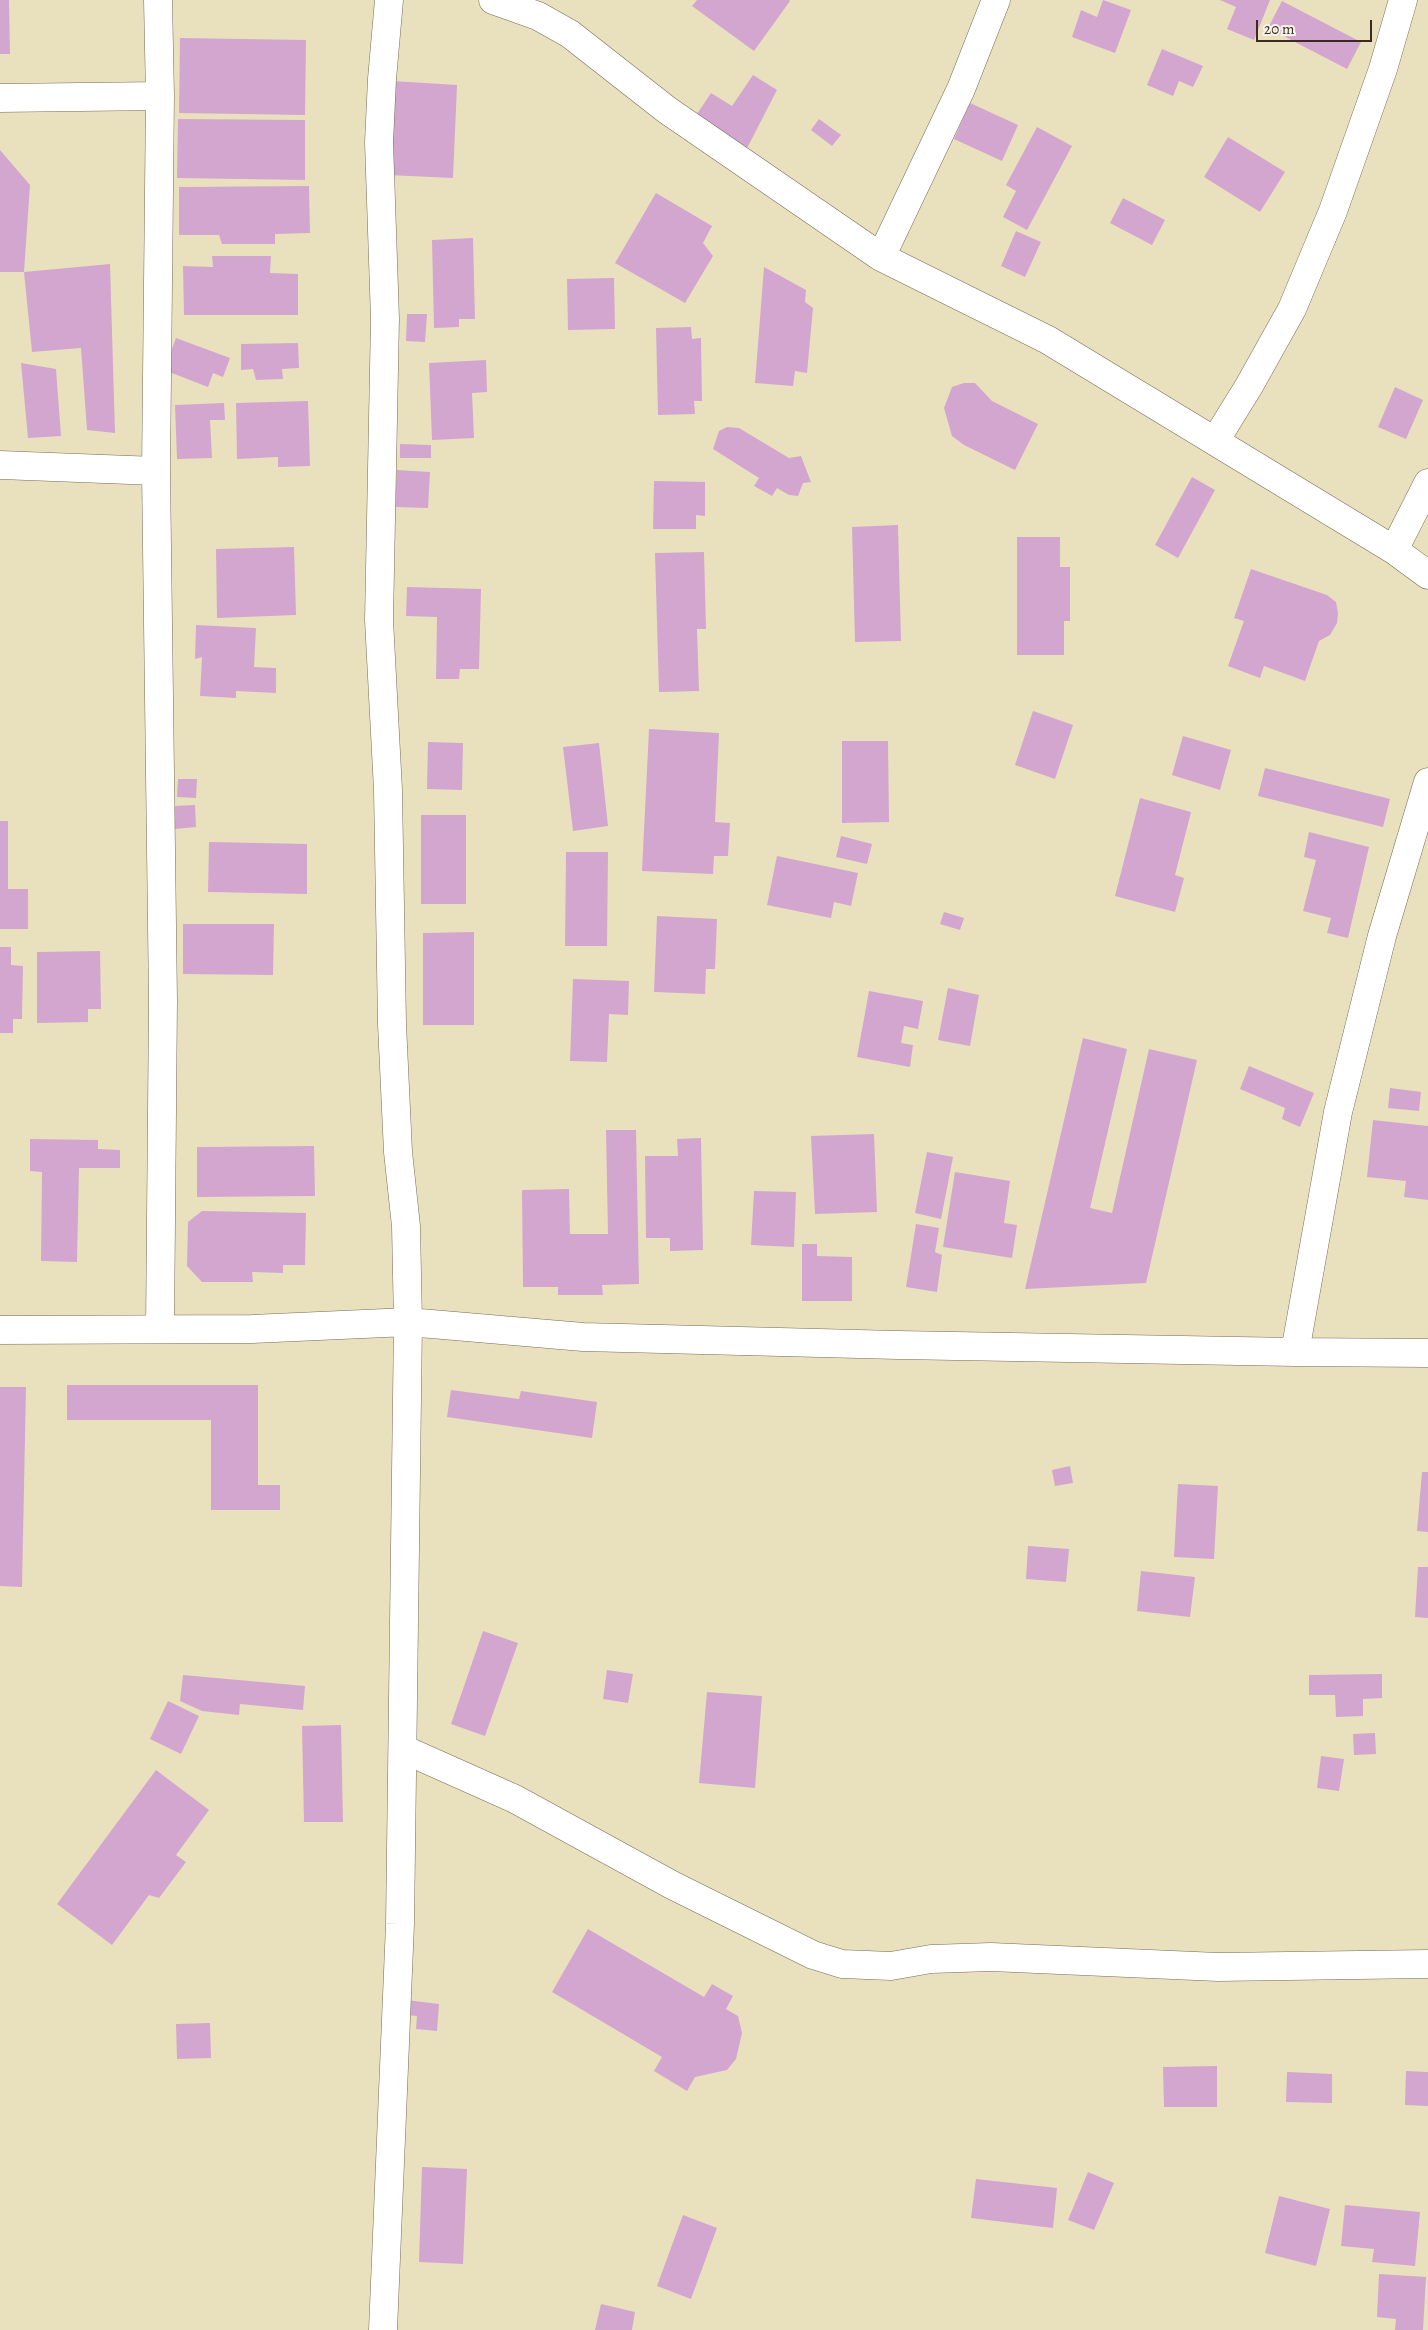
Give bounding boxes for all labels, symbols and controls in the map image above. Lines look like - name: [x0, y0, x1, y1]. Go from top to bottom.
- scale bar: [1258, 10, 1374, 42]
- text: 20 m: [1264, 19, 1295, 39]

